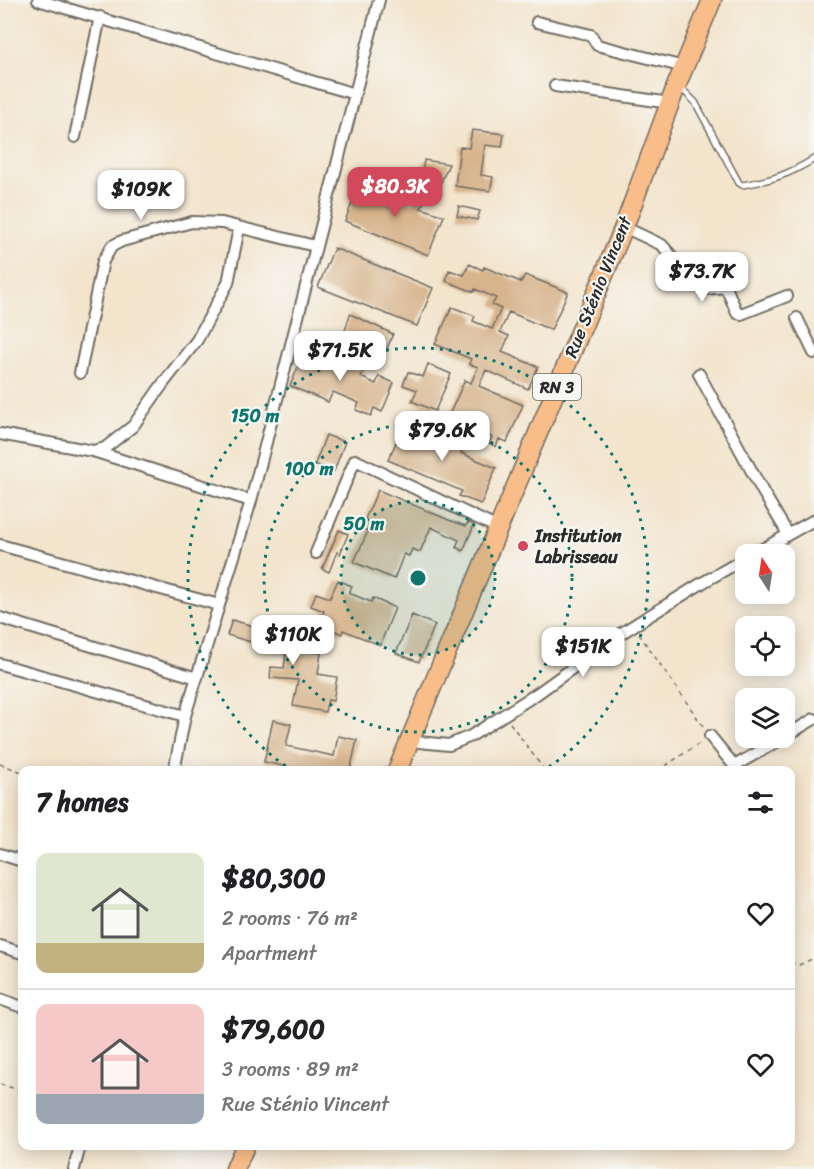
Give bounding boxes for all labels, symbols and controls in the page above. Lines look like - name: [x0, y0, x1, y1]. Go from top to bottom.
- pin: $80.3K: [346, 167, 444, 218]
- text: $80.3K: [361, 169, 429, 204]
- pin: $109K: [99, 170, 183, 221]
- text: $109K: [111, 172, 171, 207]
- street label: Rue Sténio Vincent: [555, 211, 641, 363]
- pin: $73.7K: [653, 252, 751, 303]
- text: $73.7K: [669, 254, 735, 289]
- pin: $71.5K: [291, 331, 389, 382]
- text: $71.5K: [308, 333, 372, 368]
- road number: RN 3: [533, 374, 581, 400]
- text: 150 m: [231, 400, 279, 432]
- pin: $79.6K: [393, 411, 491, 462]
- text: $79.6K: [409, 413, 475, 448]
- text: 100 m: [285, 453, 334, 485]
- text: 50 m: [344, 508, 385, 540]
- place label: Institution Labrisseau: [534, 520, 622, 573]
- marker: Institution Labrisseau: [516, 539, 530, 553]
- north arrow: [735, 544, 795, 604]
- map controls: [735, 544, 795, 748]
- centre of rings: [408, 568, 428, 588]
- pin: $110K: [251, 615, 335, 666]
- button: locate: [735, 616, 795, 676]
- text: $110K: [265, 617, 321, 652]
- pin: $151K: [541, 627, 625, 678]
- text: $151K: [556, 629, 611, 664]
- button: layers: [735, 688, 795, 748]
- text: 7 homes: [36, 779, 128, 825]
- icon: filters: [744, 786, 777, 819]
- text: $80,300: [222, 855, 326, 901]
- icon: home: [84, 877, 156, 949]
- icon: heart: [744, 897, 777, 930]
- text: 2 rooms · 76 m²: [222, 901, 358, 936]
- text: Apartment: [222, 936, 316, 971]
- text: $79,600: [222, 1006, 325, 1052]
- icon: home: [84, 1028, 156, 1100]
- icon: heart: [744, 1048, 777, 1081]
- text: 3 rooms · 89 m²: [222, 1052, 359, 1087]
- text: Rue Sténio Vincent: [222, 1087, 389, 1122]

